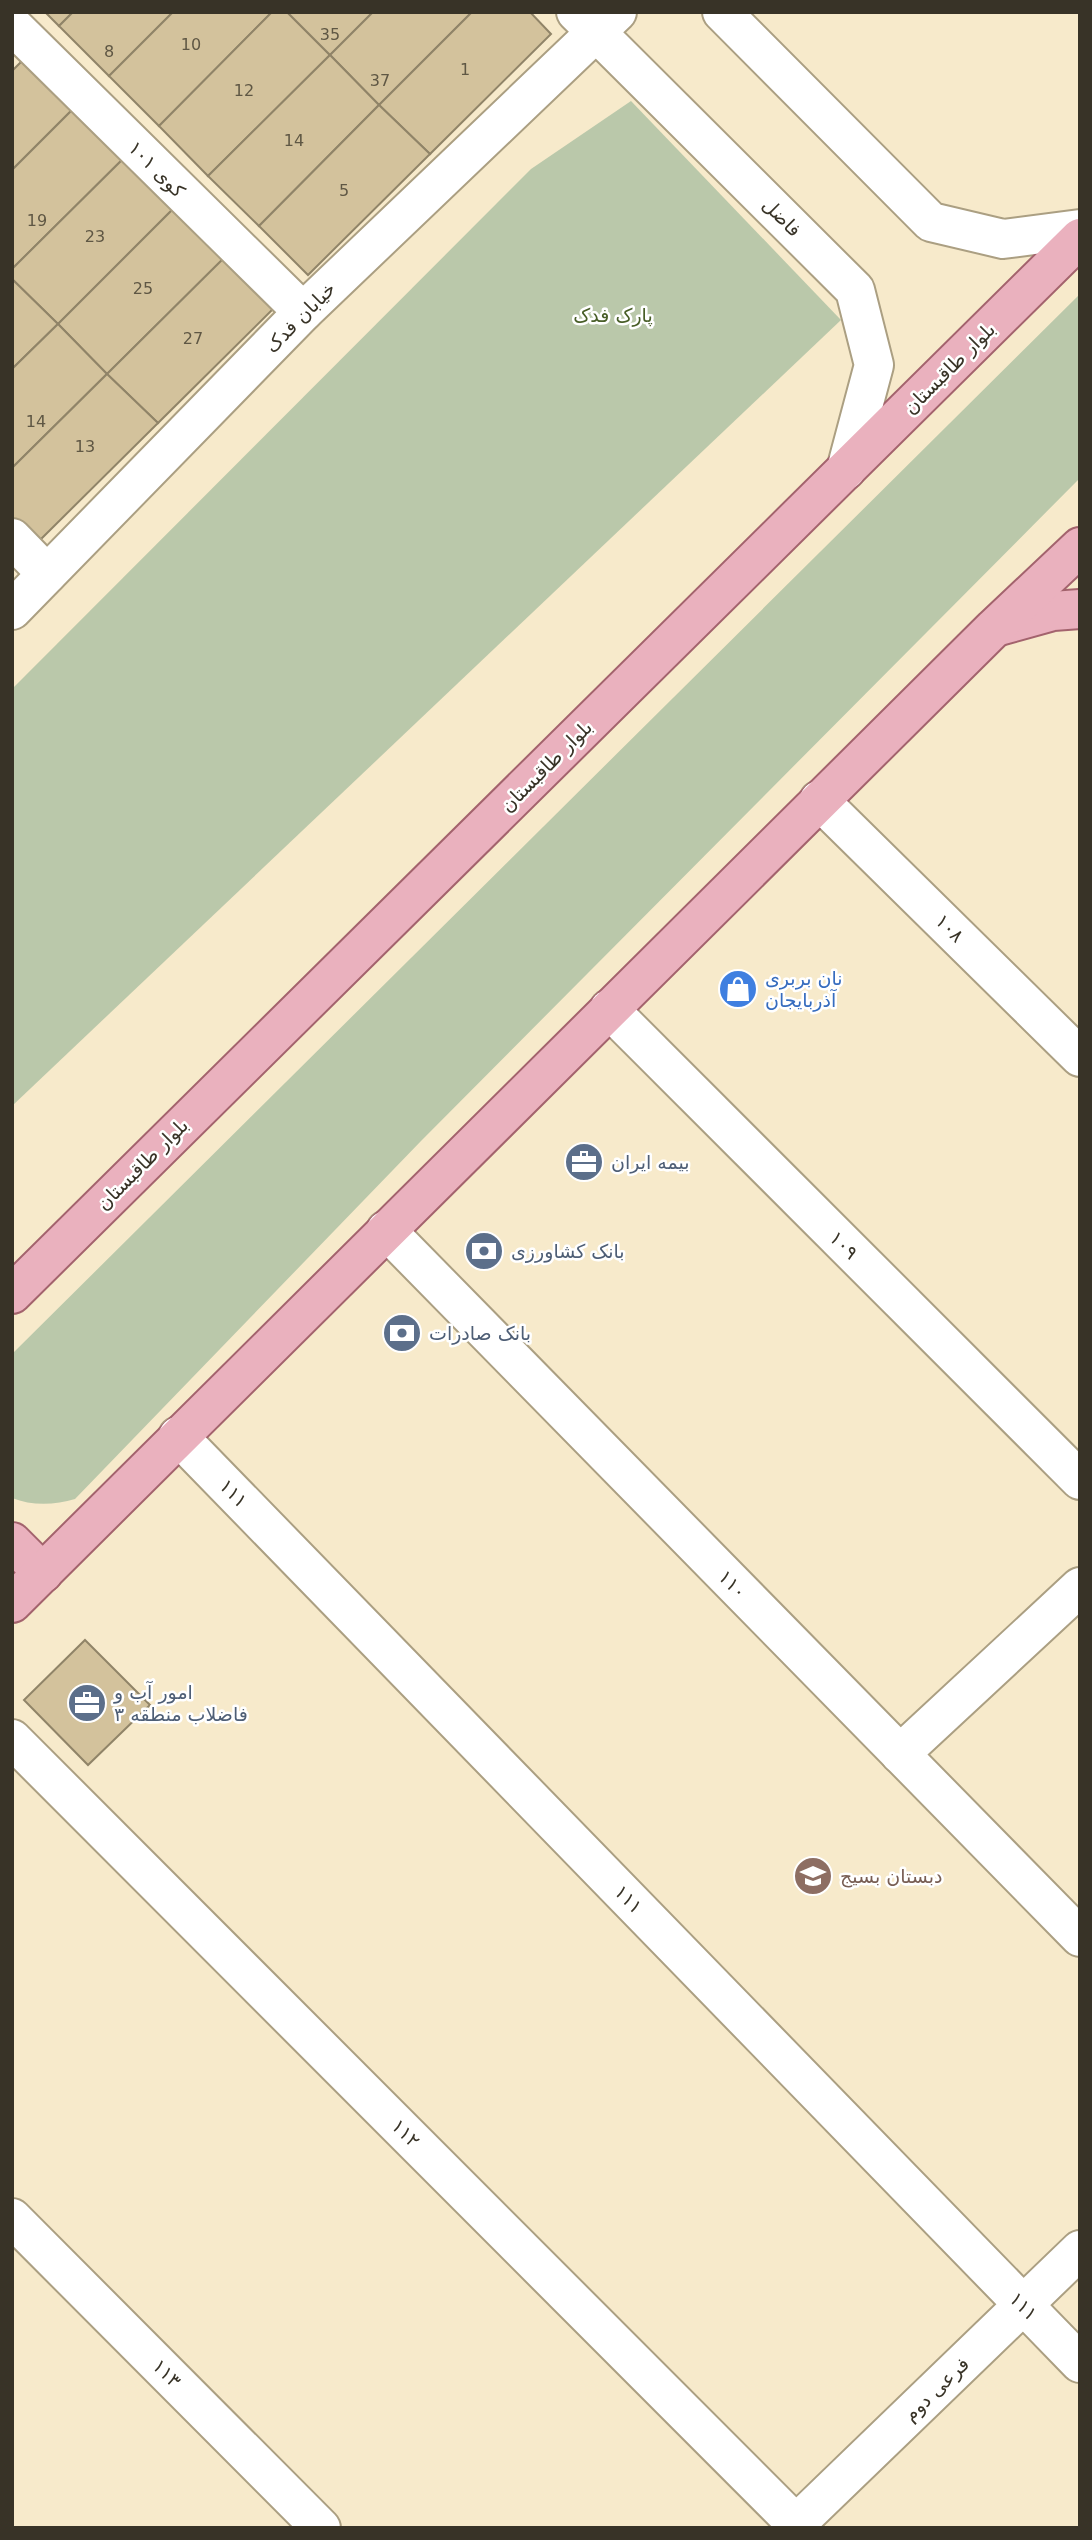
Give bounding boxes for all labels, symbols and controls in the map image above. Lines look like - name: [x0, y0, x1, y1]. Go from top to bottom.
- house number: 35: [320, 25, 340, 44]
- house number: 10: [181, 35, 201, 54]
- house number: 8: [104, 42, 114, 61]
- house number: 1: [460, 60, 470, 79]
- house number: 37: [370, 71, 390, 90]
- house number: 12: [234, 81, 254, 100]
- house number: 14: [284, 131, 304, 150]
- street label: کوی ۱۰۱: [124, 136, 190, 203]
- house number: 5: [339, 181, 349, 200]
- street label: فاضل: [758, 193, 806, 241]
- house number: 19: [27, 211, 47, 230]
- house number: 23: [85, 227, 105, 246]
- street label: خیابان فدک: [260, 277, 340, 357]
- house number: 25: [133, 279, 153, 298]
- park label: پارک فدک: [573, 304, 653, 327]
- street label: بلوار طاقبستان: [899, 318, 1000, 419]
- house number: 27: [183, 329, 203, 348]
- house number: 14: [26, 412, 46, 431]
- house number: 13: [75, 437, 95, 456]
- street label: بلوار طاقبستان: [496, 716, 597, 817]
- street label: ۱۰۸: [931, 909, 969, 947]
- place label: نان بربری آذربایجان: [765, 967, 842, 1012]
- shop icon: نان بربری آذربایجان: [717, 968, 759, 1010]
- street label: بلوار طاقبستان: [92, 1114, 193, 1215]
- office icon: بیمه ایران: [563, 1141, 605, 1183]
- place label: بیمه ایران: [611, 1151, 690, 1174]
- street label: ۱۰۹: [825, 1226, 863, 1264]
- bank icon: بانک کشاورزی: [463, 1230, 505, 1272]
- place label: بانک کشاورزی: [511, 1240, 625, 1263]
- bank icon: بانک صادرات: [381, 1312, 423, 1354]
- place label: بانک صادرات: [429, 1322, 531, 1345]
- street label: ۱۱۱: [215, 1474, 253, 1512]
- street label: ۱۱۰: [714, 1565, 752, 1603]
- place label: امور آب و فاضلاب منطقه ۳: [113, 1680, 248, 1725]
- office icon: امور آب و فاضلاب منطقه ۳: [66, 1682, 108, 1724]
- school or university icon: دبستان بسیج: [792, 1855, 834, 1897]
- place label: دبستان بسیج: [840, 1865, 942, 1888]
- street label: ۱۱۱: [610, 1880, 648, 1918]
- street label: ۱۱۲: [387, 2114, 425, 2152]
- street label: ۱۱۱: [1005, 2287, 1043, 2325]
- street label: فرعی دوم: [899, 2353, 974, 2426]
- street label: ۱۱۳: [148, 2354, 186, 2392]

